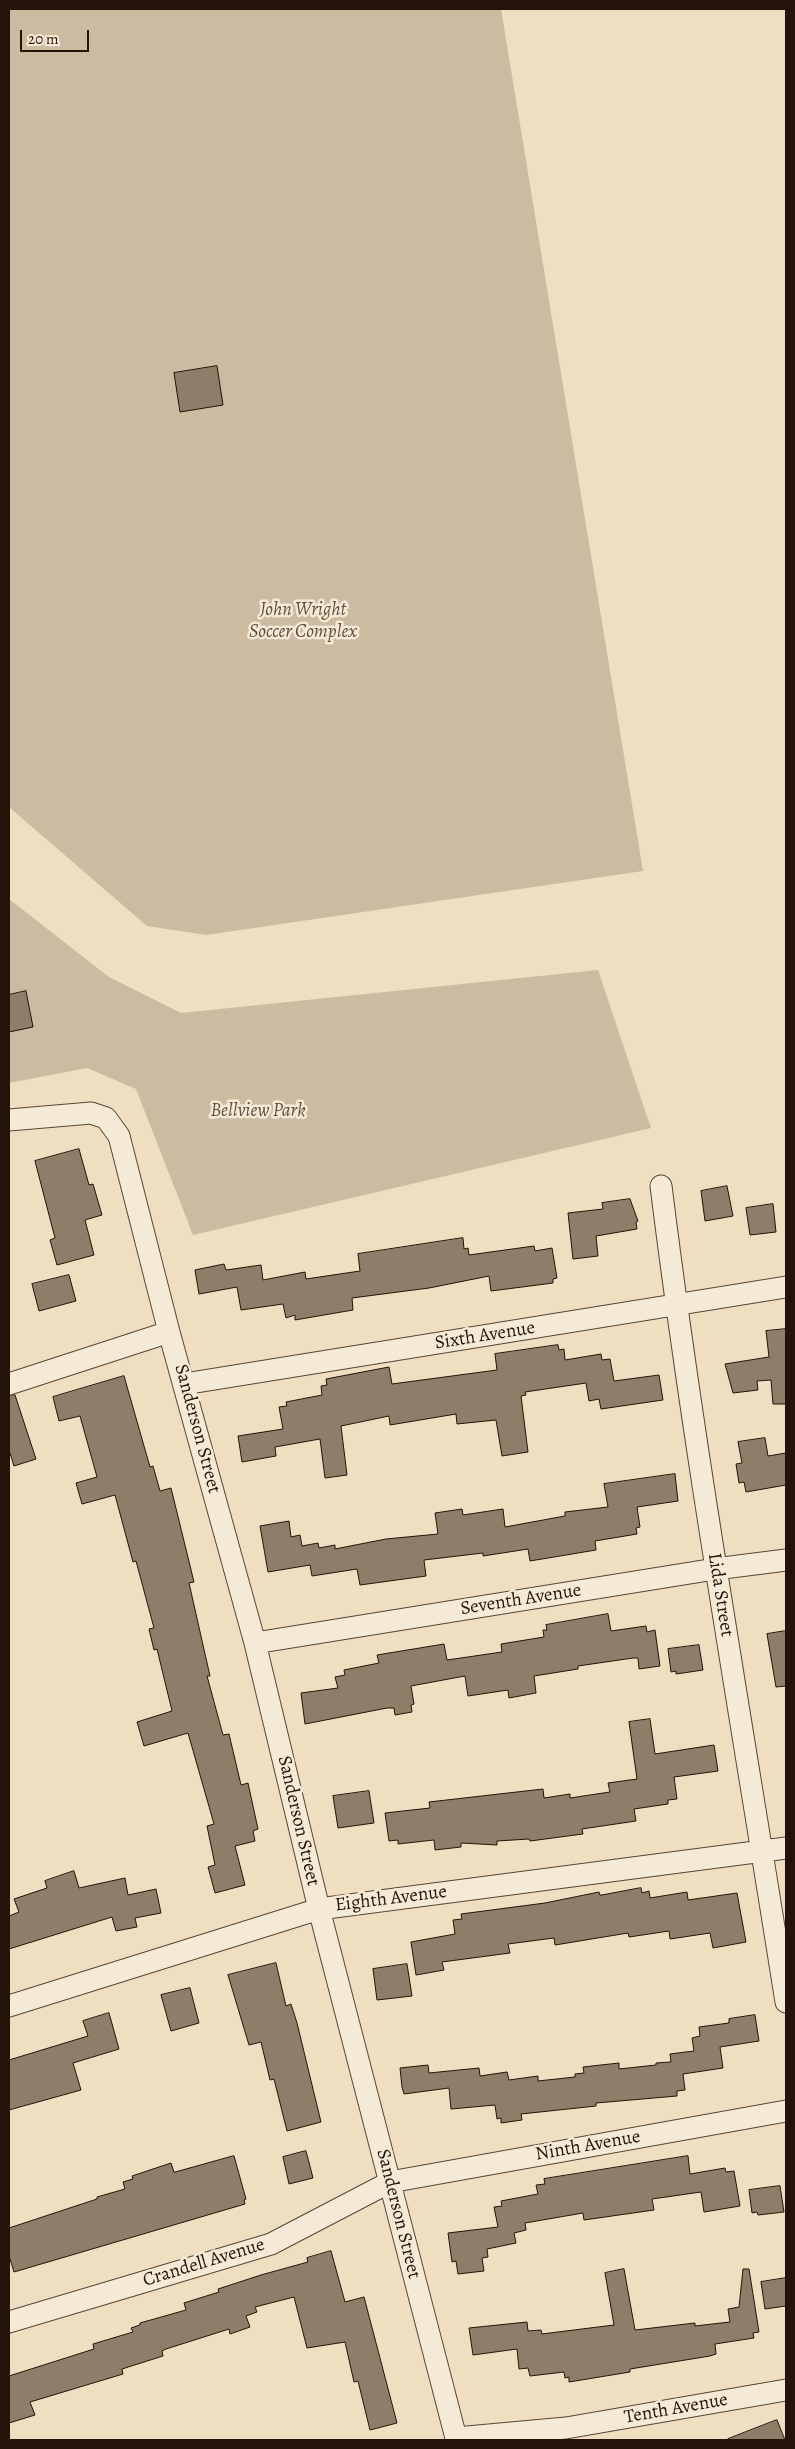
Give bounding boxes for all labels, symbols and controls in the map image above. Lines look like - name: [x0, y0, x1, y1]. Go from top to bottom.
- scale bar: [22, 20, 91, 52]
- text: 20 m: [28, 29, 59, 49]
- park label: John Wright Soccer Complex: [249, 599, 357, 643]
- park label: Bellview Park: [210, 1100, 306, 1122]
- street label: Sixth Avenue: [433, 1317, 537, 1355]
- street label: Sanderson Street: [169, 1362, 225, 1496]
- street label: Lida Street: [702, 1551, 738, 1639]
- street label: Seventh Avenue: [459, 1579, 583, 1621]
- street label: Sanderson Street: [272, 1754, 324, 1888]
- street label: Eighth Avenue: [334, 1881, 448, 1917]
- street label: Ninth Avenue: [534, 2126, 642, 2166]
- street label: Sanderson Street: [371, 2147, 425, 2281]
- street label: Crandell Avenue: [140, 2234, 268, 2292]
- street label: Tenth Avenue: [622, 2389, 730, 2429]

